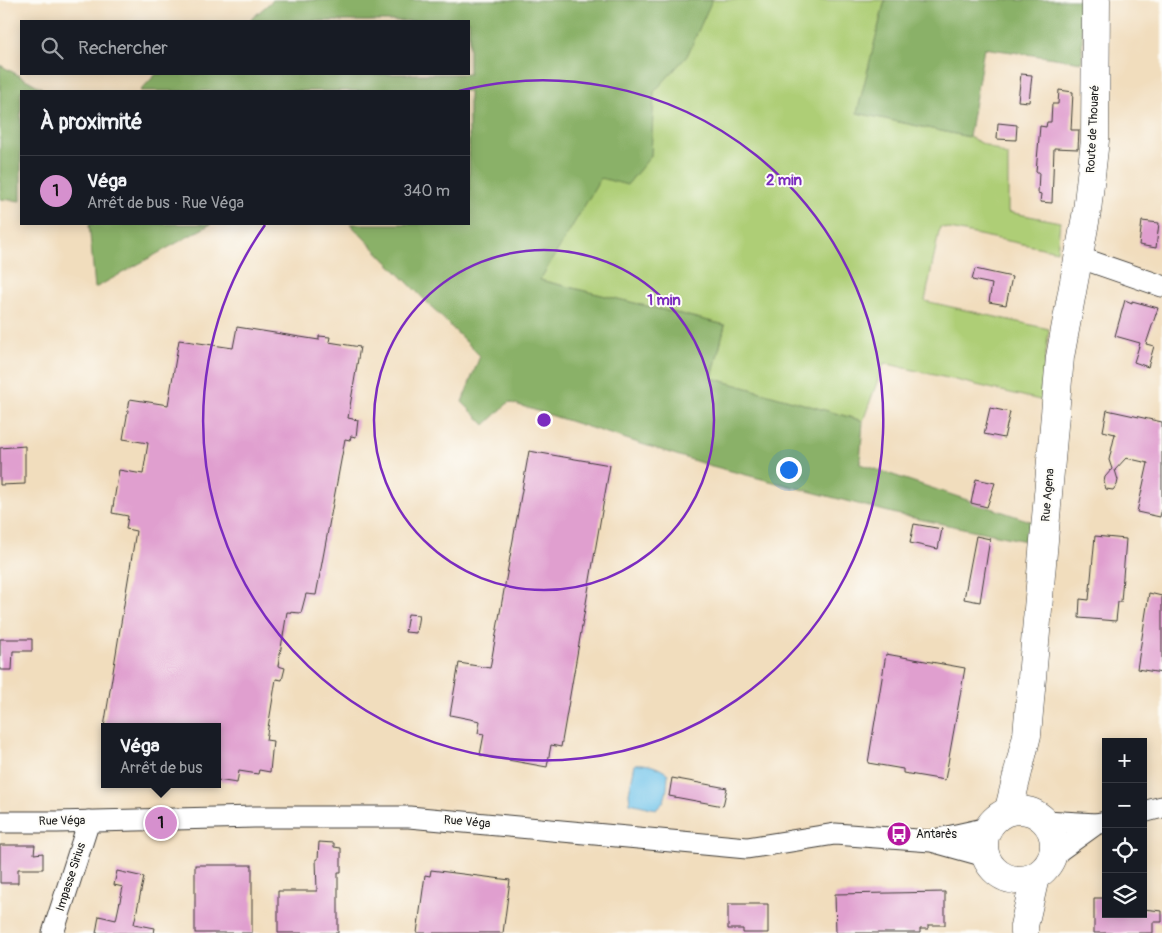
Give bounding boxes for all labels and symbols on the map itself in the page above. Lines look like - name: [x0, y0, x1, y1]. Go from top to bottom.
- street label: Route de Thouaré: [1083, 85, 1103, 173]
- text: 2 min: [766, 171, 802, 190]
- text: 1 min: [647, 291, 681, 310]
- centre of rings: [535, 411, 553, 429]
- your location: [776, 457, 802, 483]
- street label: Rue Agena: [1038, 467, 1058, 522]
- pin: 1: [145, 804, 177, 842]
- street label: Rue Véga: [443, 812, 491, 832]
- street label: Rue Véga: [39, 813, 86, 829]
- bus stop icon: Antarès: [886, 821, 912, 847]
- place label: Antarès: [916, 827, 958, 842]
- street label: Impasse Sirius: [53, 840, 89, 913]

